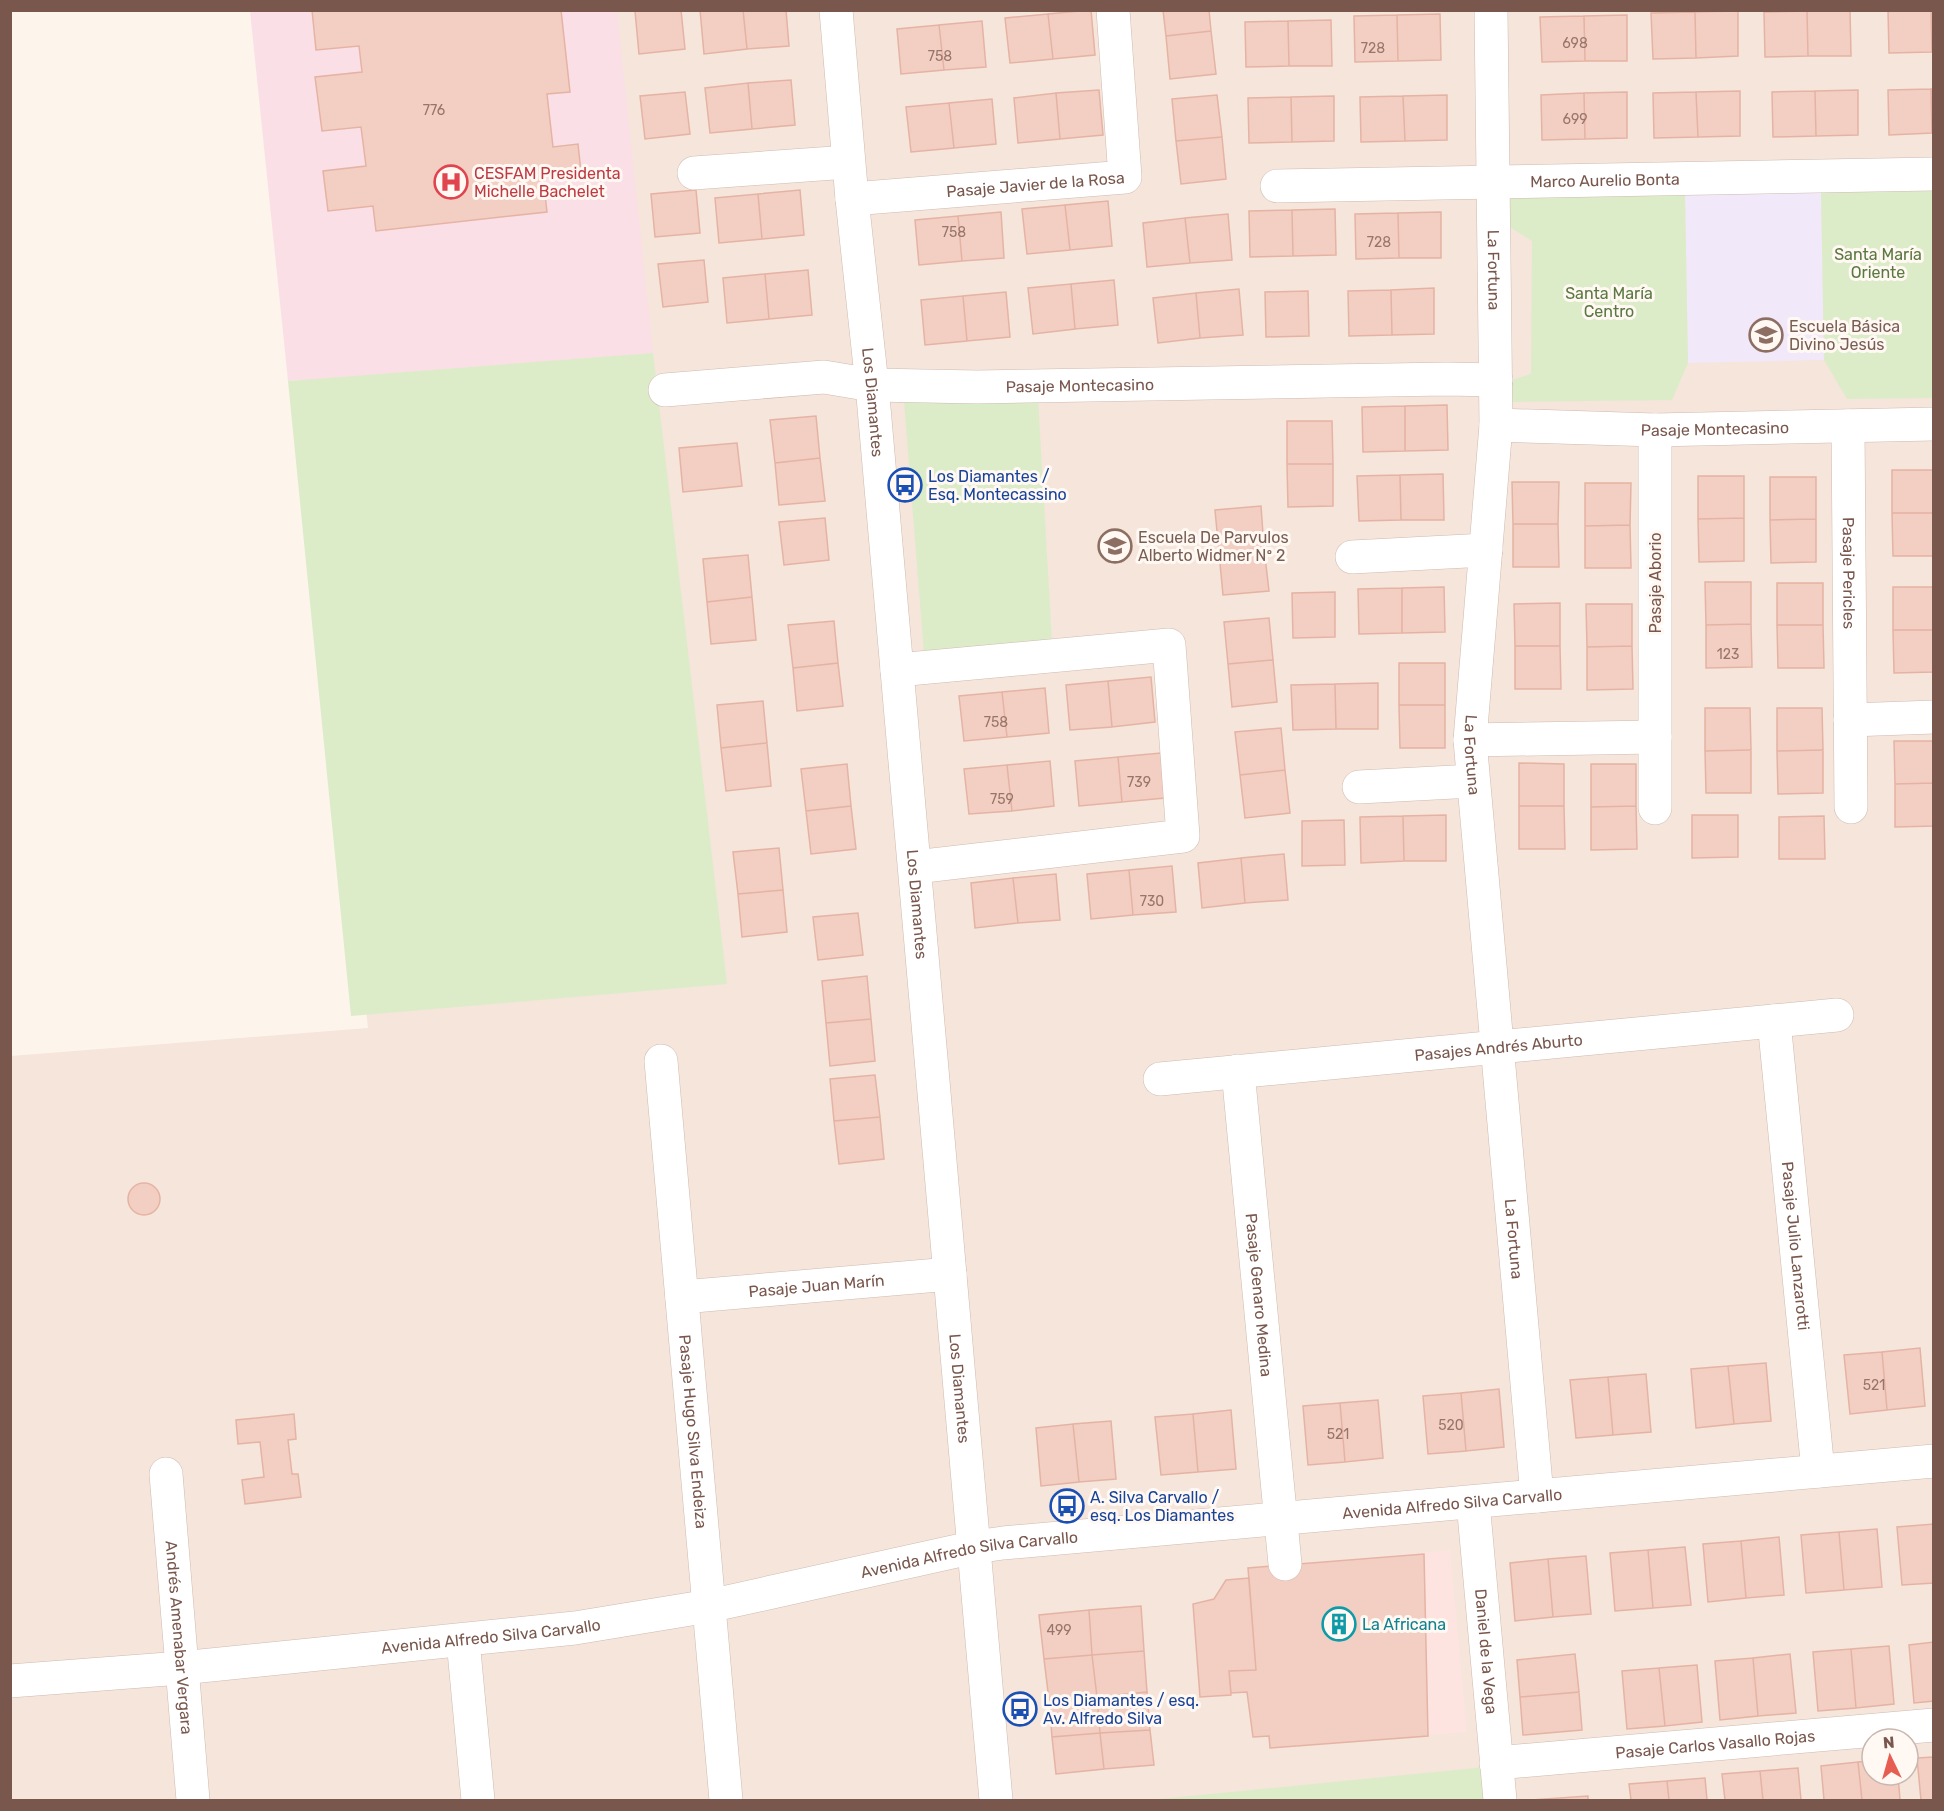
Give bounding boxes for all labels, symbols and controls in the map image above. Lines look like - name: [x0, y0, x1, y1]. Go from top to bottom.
- house number: 698: [1562, 35, 1588, 52]
- house number: 728: [1361, 40, 1385, 57]
- house number: 758: [928, 48, 952, 65]
- house number: 776: [423, 102, 445, 119]
- house number: 699: [1562, 111, 1588, 128]
- hospital icon: CESFAM Presidenta Michelle Bachelet: [433, 164, 469, 200]
- place label: CESFAM Presidenta Michelle Bachelet: [474, 164, 621, 201]
- street label: Pasaje Javier de la Rosa: [945, 168, 1125, 201]
- street label: Marco Aurelio Bonta: [1530, 169, 1680, 191]
- house number: 758: [942, 224, 966, 241]
- street label: La Fortuna: [1484, 230, 1504, 310]
- house number: 728: [1367, 234, 1391, 251]
- park label: Santa María Oriente: [1834, 245, 1922, 282]
- park label: Santa María Centro: [1565, 284, 1653, 321]
- school or university icon: Escuela Básica Divino Jesús: [1748, 317, 1784, 353]
- place label: Escuela Básica Divino Jesús: [1789, 317, 1900, 354]
- street label: Los Diamantes: [859, 346, 888, 458]
- street label: Pasaje Montecasino: [1005, 374, 1154, 396]
- street label: Pasaje Montecasino: [1640, 418, 1789, 440]
- bus stop icon: Los Diamantes / Esq. Montecassino: [887, 467, 923, 503]
- place label: Los Diamantes / Esq. Montecassino: [928, 467, 1067, 504]
- street label: Pasaje Pericles: [1839, 517, 1859, 629]
- school or university icon: Escuela De Parvulos Alberto Widmer Nº 2: [1097, 528, 1133, 564]
- place label: Escuela De Parvulos Alberto Widmer Nº 2: [1138, 528, 1289, 565]
- street label: Pasaje Aborio: [1646, 532, 1665, 634]
- house number: 123: [1717, 646, 1739, 663]
- house number: 758: [984, 714, 1008, 731]
- street label: La Fortuna: [1460, 714, 1484, 796]
- house number: 739: [1127, 774, 1151, 791]
- house number: 759: [990, 791, 1014, 808]
- street label: Los Diamantes: [903, 849, 932, 960]
- house number: 730: [1140, 893, 1164, 910]
- street label: Pasajes Andrés Aburto: [1414, 1030, 1583, 1064]
- street label: Pasaje Julio Lanzarotti: [1778, 1161, 1814, 1331]
- street label: La Fortuna: [1501, 1198, 1527, 1280]
- street label: Pasaje Genaro Medina: [1242, 1212, 1277, 1378]
- street label: Pasaje Juan Marín: [748, 1270, 885, 1301]
- street label: Los Diamantes: [946, 1333, 974, 1444]
- street label: Pasaje Hugo Silva Endeiza: [676, 1334, 712, 1529]
- house number: 521: [1863, 1377, 1885, 1394]
- house number: 520: [1438, 1417, 1464, 1434]
- house number: 521: [1327, 1426, 1349, 1443]
- street label: Avenida Alfredo Silva Carvallo: [1342, 1484, 1563, 1523]
- bus stop icon: A. Silva Carvallo / esq. Los Diamantes: [1049, 1488, 1085, 1524]
- place label: A. Silva Carvallo / esq. Los Diamantes: [1090, 1488, 1234, 1525]
- street label: Avenida Alfredo Silva Carvallo: [859, 1527, 1079, 1582]
- street label: Andrés Amenabar Vergara: [162, 1540, 197, 1735]
- street label: Daniel de la Vega: [1471, 1588, 1502, 1715]
- building icon: La Africana: [1321, 1606, 1357, 1642]
- street label: Avenida Alfredo Silva Carvallo: [380, 1614, 602, 1657]
- place label: La Africana: [1362, 1615, 1446, 1634]
- house number: 499: [1046, 1622, 1072, 1639]
- bus stop icon: Los Diamantes / esq. Av. Alfredo Silva: [1002, 1691, 1038, 1727]
- place label: Los Diamantes / esq. Av. Alfredo Silva: [1043, 1691, 1199, 1728]
- street label: Pasaje Carlos Vasallo Rojas: [1615, 1726, 1816, 1762]
- north arrow: [1860, 1727, 1920, 1787]
- text: N: [1882, 1733, 1895, 1753]

